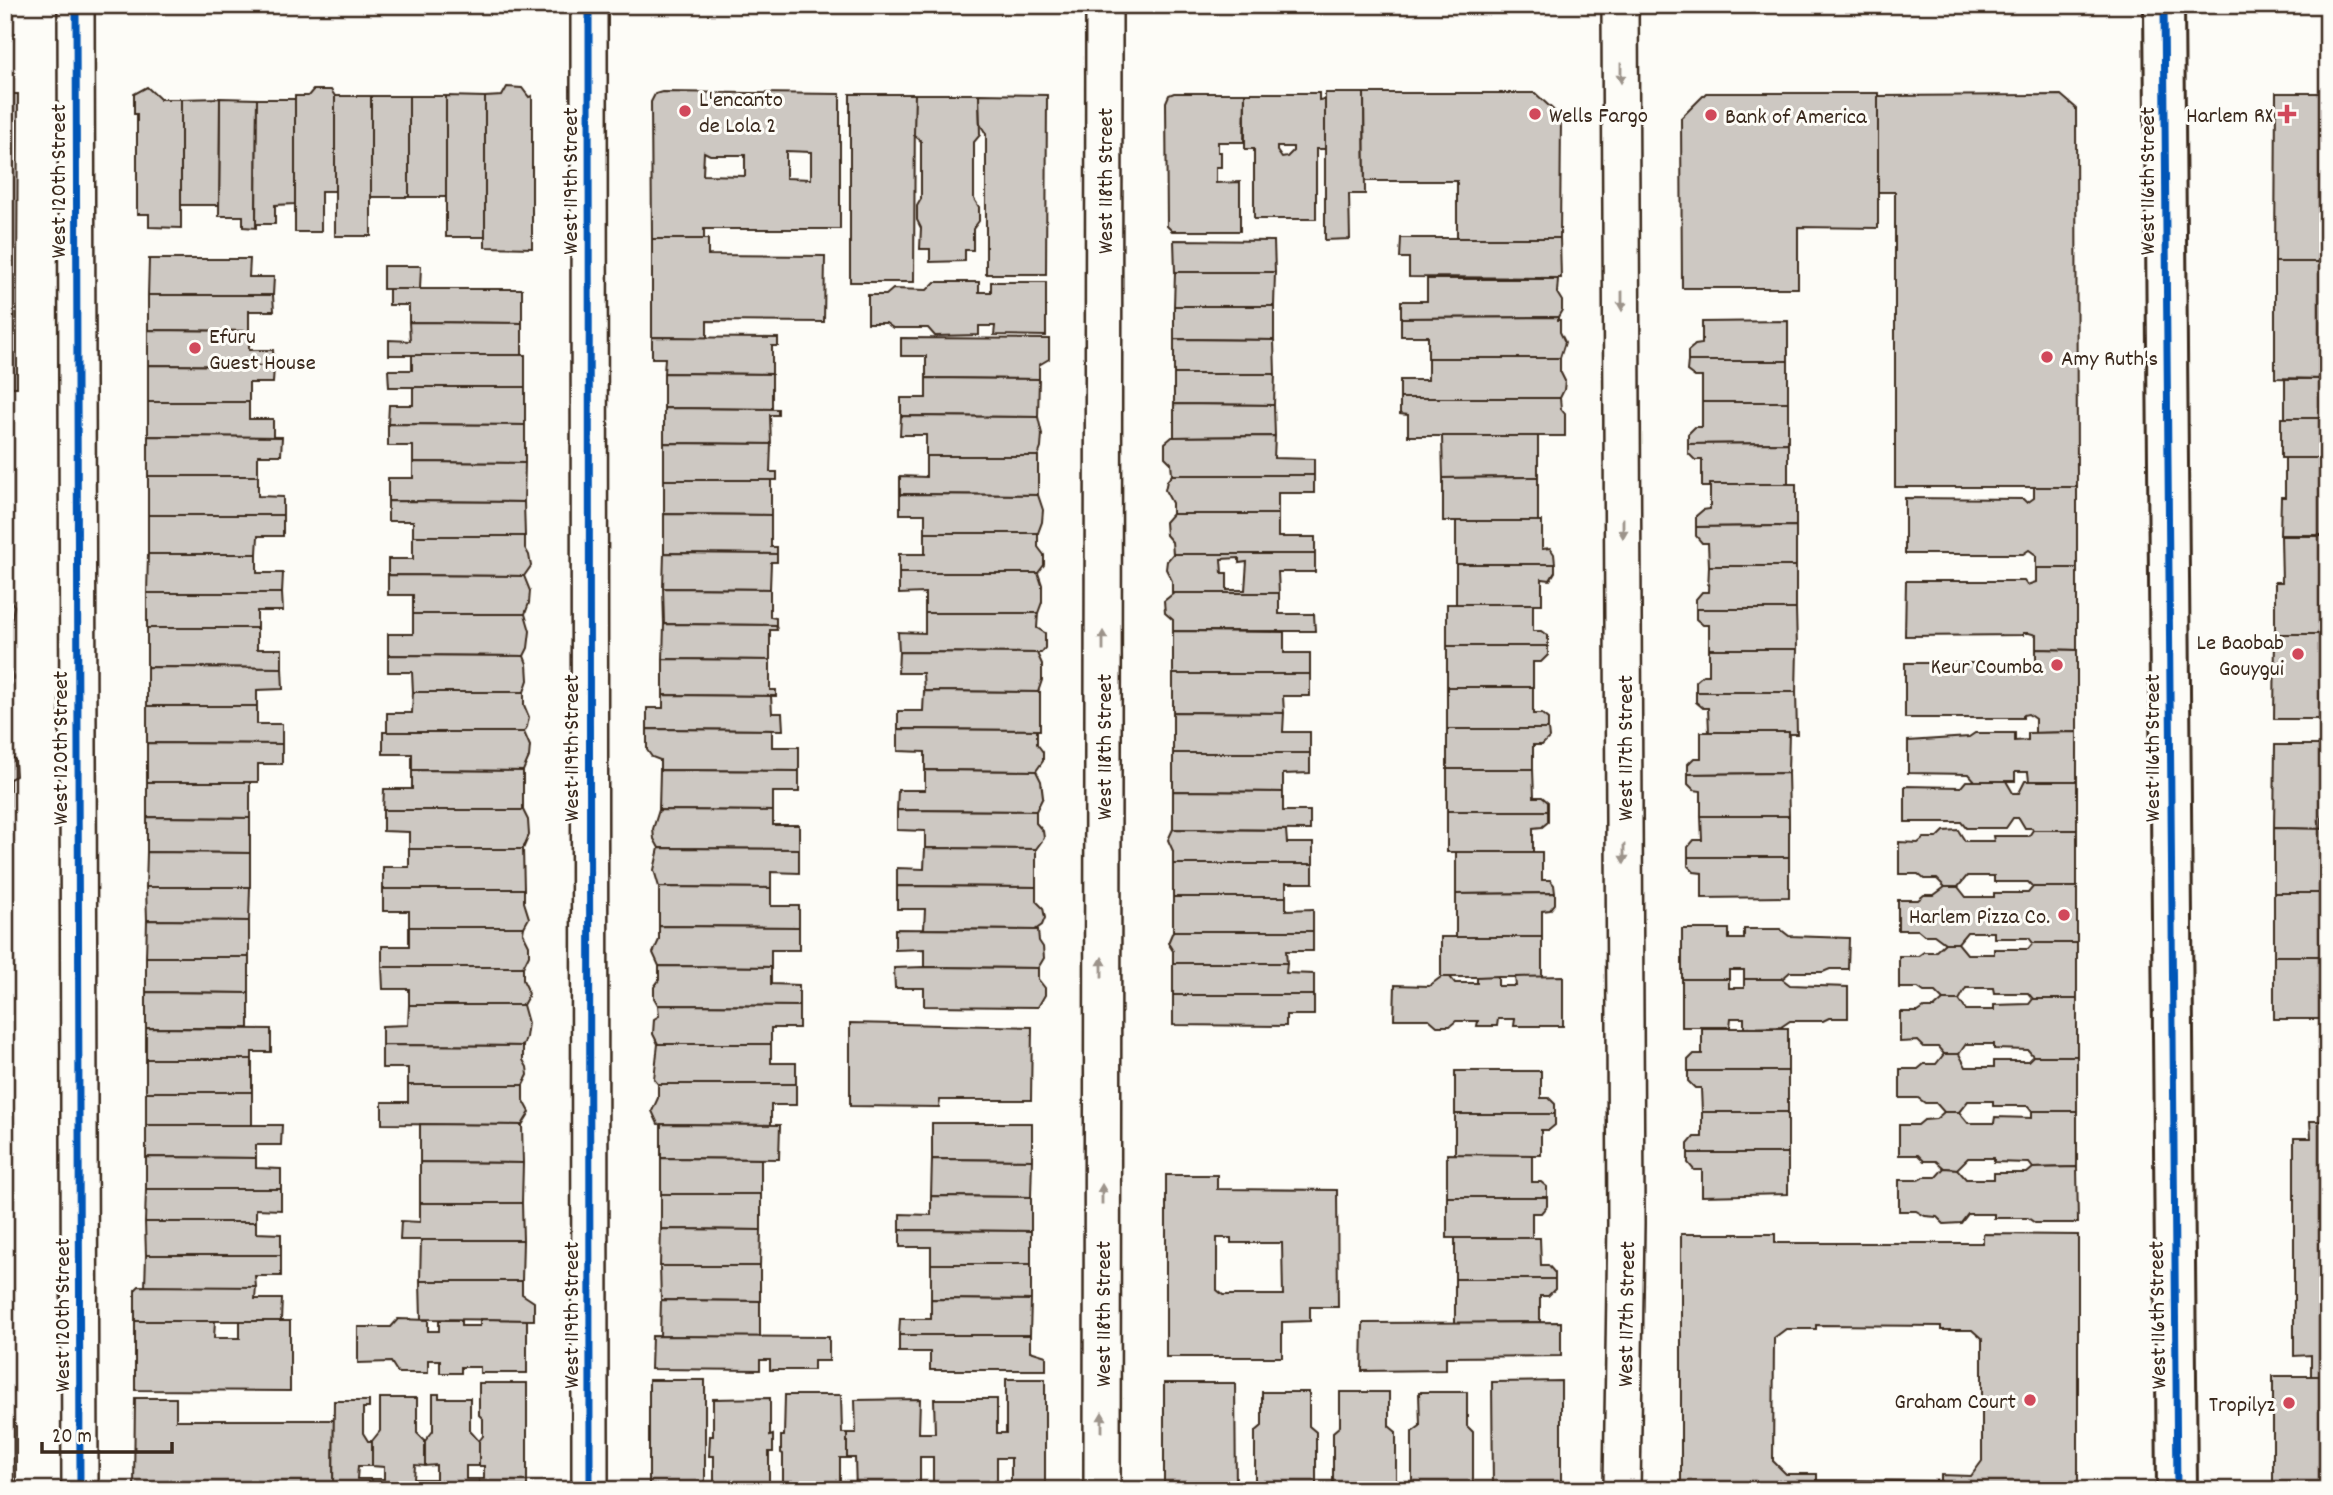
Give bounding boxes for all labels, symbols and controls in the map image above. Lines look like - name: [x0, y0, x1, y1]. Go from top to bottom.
- one-way arrow: [1615, 63, 1627, 85]
- place label: L'encanto de Lola 2: [699, 85, 783, 144]
- place label: Wells Fargo: [1549, 101, 1648, 134]
- place label: Harlem RX: [2186, 101, 2273, 134]
- place label: Bank of America: [1725, 102, 1868, 135]
- marker: L'encanto de Lola 2: [677, 103, 693, 119]
- street label: West 120th Street: [44, 104, 77, 258]
- marker: Wells Fargo: [1527, 106, 1543, 122]
- marker: Harlem RX: [2279, 106, 2295, 122]
- street label: West 119th Street: [556, 107, 589, 255]
- marker: Bank of America: [1703, 107, 1719, 123]
- street label: West 116th Street: [2133, 107, 2166, 255]
- street label: West 118th Street: [1091, 108, 1124, 254]
- one-way arrow: [1616, 290, 1628, 312]
- place label: Efuru Guest House: [209, 322, 316, 381]
- marker: Efuru Guest House: [187, 340, 203, 356]
- place label: Amy Ruth's: [2061, 344, 2158, 377]
- marker: Amy Ruth's: [2039, 349, 2055, 365]
- one-way arrow: [1617, 518, 1629, 540]
- place label: Le Baobab Gouygui: [2197, 628, 2284, 687]
- one-way arrow: [1097, 630, 1109, 652]
- marker: Le Baobab Gouygui: [2290, 646, 2306, 662]
- place label: Keur Coumba: [1930, 652, 2044, 685]
- marker: Keur Coumba: [2049, 657, 2065, 673]
- street label: West 120th Street: [46, 671, 79, 825]
- street label: West 119th Street: [557, 674, 590, 822]
- street label: West 118th Street: [1090, 674, 1123, 820]
- street label: West 116th Street: [2138, 674, 2171, 822]
- street label: West 117th Street: [1611, 675, 1644, 821]
- one-way arrow: [1618, 843, 1630, 865]
- place label: Harlem Pizza Co.: [1909, 902, 2050, 935]
- marker: Harlem Pizza Co.: [2056, 907, 2072, 923]
- one-way arrow: [1097, 955, 1108, 977]
- one-way arrow: [1096, 1183, 1108, 1205]
- street label: West 120th Street: [48, 1238, 81, 1392]
- street label: West 119th Street: [557, 1241, 590, 1389]
- street label: West 118th Street: [1089, 1241, 1122, 1387]
- street label: West 117th Street: [1611, 1241, 1646, 1387]
- street label: West 116th Street: [2142, 1241, 2177, 1389]
- place label: Graham Court: [1894, 1387, 2016, 1420]
- place label: Tropilyz: [2209, 1390, 2275, 1423]
- marker: Graham Court: [2022, 1392, 2038, 1408]
- marker: Tropilyz: [2281, 1395, 2297, 1411]
- one-way arrow: [1096, 1410, 1108, 1432]
- scale bar: [42, 1411, 172, 1455]
- text: 20 m: [52, 1423, 92, 1453]

